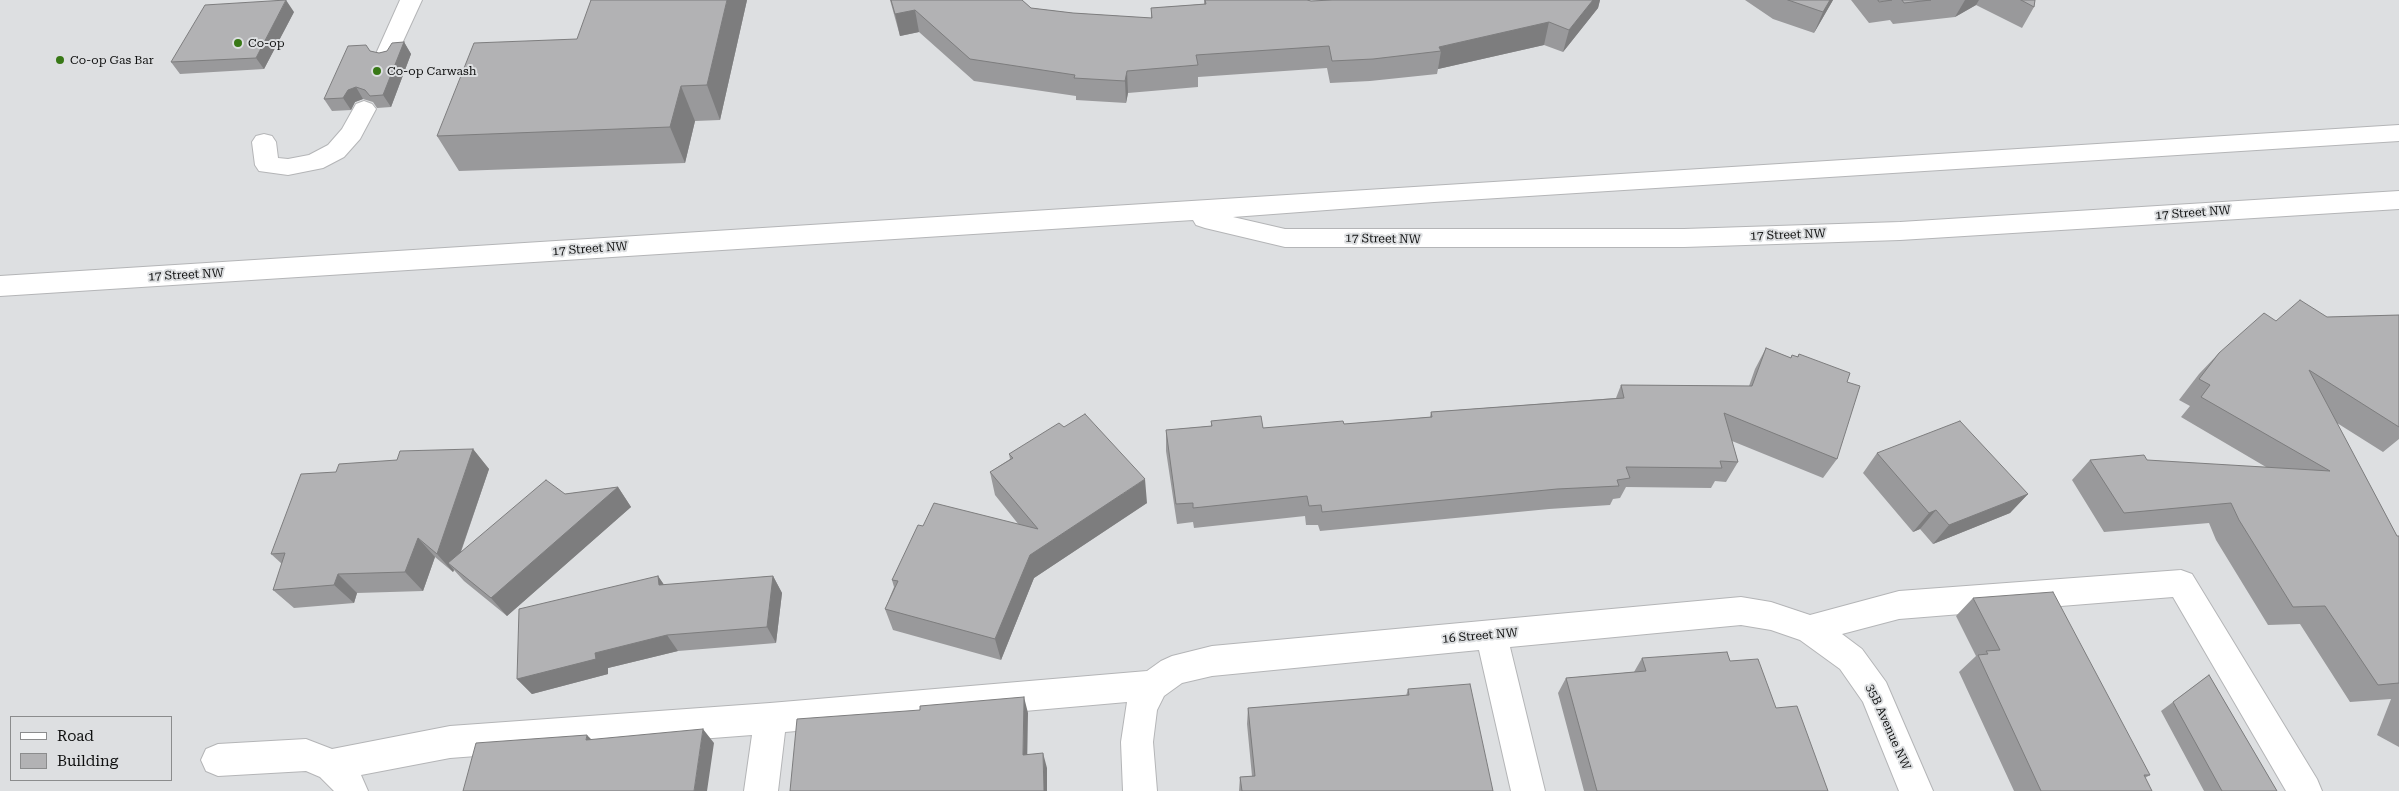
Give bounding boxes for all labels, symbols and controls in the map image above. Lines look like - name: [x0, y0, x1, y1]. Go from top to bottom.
- place label: Co-op: [248, 36, 285, 50]
- marker: Co-op: [232, 37, 244, 49]
- place label: Co-op Gas Bar: [70, 53, 154, 67]
- marker: Co-op Gas Bar: [54, 54, 66, 66]
- place label: Co-op Carwash: [387, 64, 477, 78]
- marker: Co-op Carwash: [371, 65, 383, 77]
- street label: 17 Street NW: [2155, 203, 2231, 223]
- street label: 17 Street NW: [1750, 226, 1826, 244]
- street label: 17 Street NW: [1345, 231, 1421, 247]
- street label: 17 Street NW: [552, 239, 628, 259]
- street label: 17 Street NW: [148, 266, 224, 284]
- street label: 16 Street NW: [1442, 626, 1518, 646]
- street label: 35B Avenue NW: [1863, 682, 1913, 772]
- legend: [10, 716, 172, 781]
- text: Road: [57, 727, 94, 745]
- text: Building: [57, 752, 118, 770]

